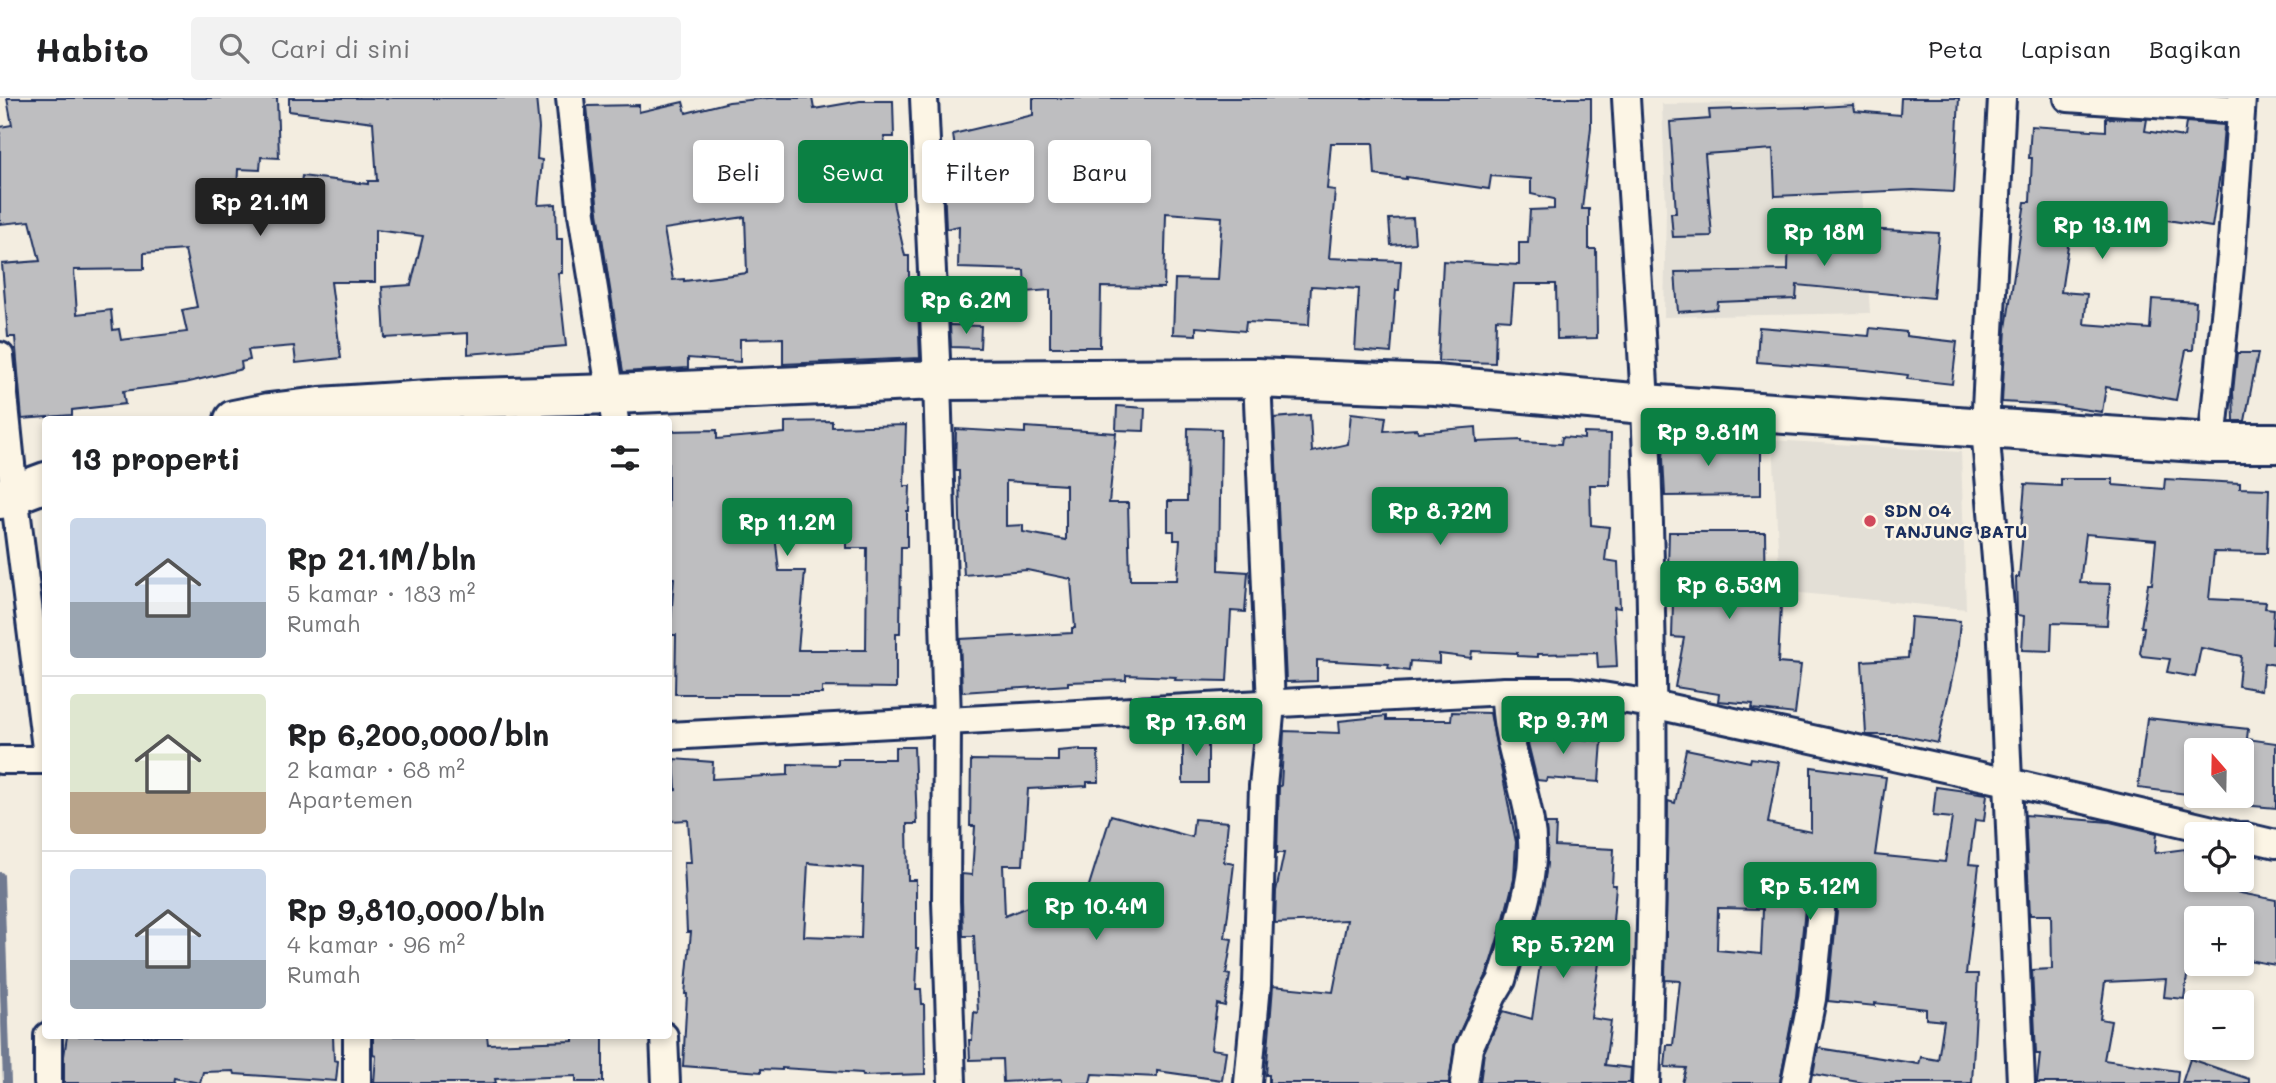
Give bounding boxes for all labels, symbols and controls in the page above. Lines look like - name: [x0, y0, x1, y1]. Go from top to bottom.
- search box: [191, 17, 681, 80]
- text: Habito: [35, 27, 149, 70]
- icon: search: [215, 29, 253, 67]
- text: Cari di sini: [271, 31, 410, 65]
- text: Peta: [1928, 33, 1983, 64]
- text: Lapisan: [2021, 33, 2111, 64]
- text: Bagikan: [2149, 33, 2241, 64]
- chip: Beli: [693, 140, 784, 203]
- chip: Sewa: [798, 140, 908, 203]
- chip: Filter: [922, 140, 1034, 203]
- chip: Baru: [1048, 140, 1151, 203]
- pin: Rp 21.1M: [188, 178, 332, 238]
- text: Rp 21.1M: [211, 186, 309, 216]
- pin: Rp 13.1M: [2030, 202, 2174, 261]
- pin: Rp 18M: [1767, 208, 1881, 268]
- text: Rp 13.1M: [2053, 209, 2151, 239]
- text: Rp 18M: [1783, 216, 1865, 246]
- pin: Rp 6.2M: [901, 276, 1031, 336]
- text: Rp 6.2M: [920, 284, 1012, 314]
- pin: Rp 9.81M: [1636, 408, 1780, 468]
- text: Rp 9.81M: [1657, 416, 1759, 446]
- text: 13 properti: [70, 438, 241, 478]
- icon: filters: [606, 439, 644, 477]
- pin: Rp 8.72M: [1368, 488, 1512, 547]
- text: Rp 8.72M: [1388, 495, 1492, 525]
- pin: Rp 11.2M: [715, 498, 859, 558]
- place label: SDN 04 TANJUNG BATU: [1884, 498, 2027, 543]
- text: Rp 11.2M: [738, 506, 836, 536]
- marker: SDN 04 TANJUNG BATU: [1862, 513, 1878, 529]
- text: Rp 21.1M/bln: [287, 538, 476, 578]
- icon: home: [126, 546, 210, 630]
- pin: Rp 6.53M: [1657, 561, 1801, 621]
- text: Rp 6.53M: [1676, 569, 1782, 599]
- text: 5 kamar · 183 m²: [287, 578, 475, 608]
- text: Rumah: [287, 608, 360, 638]
- pin: Rp 9.7M: [1498, 696, 1628, 756]
- pin: Rp 17.6M: [1124, 698, 1268, 758]
- text: Rp 9.7M: [1517, 704, 1609, 734]
- text: Rp 17.6M: [1145, 706, 1247, 736]
- text: Rp 6,200,000/bln: [287, 714, 549, 754]
- icon: home: [126, 722, 210, 806]
- north arrow: [2184, 738, 2254, 808]
- map controls: [2184, 738, 2254, 1060]
- text: 2 kamar · 68 m²: [287, 754, 465, 784]
- text: Apartemen: [287, 784, 413, 814]
- button: locate: [2184, 822, 2254, 892]
- pin: Rp 5.12M: [1738, 862, 1882, 922]
- text: Rp 5.12M: [1760, 870, 1860, 900]
- pin: Rp 10.4M: [1024, 882, 1168, 942]
- text: Rp 9,810,000/bln: [287, 889, 545, 929]
- text: Rp 10.4M: [1044, 890, 1148, 920]
- icon: home: [126, 897, 210, 981]
- button: +: [2184, 906, 2254, 976]
- pin: Rp 5.72M: [1491, 920, 1635, 980]
- text: Rp 5.72M: [1511, 928, 1615, 958]
- text: 4 kamar · 96 m²: [287, 929, 465, 959]
- text: Rumah: [287, 959, 360, 989]
- button: −: [2184, 990, 2254, 1060]

